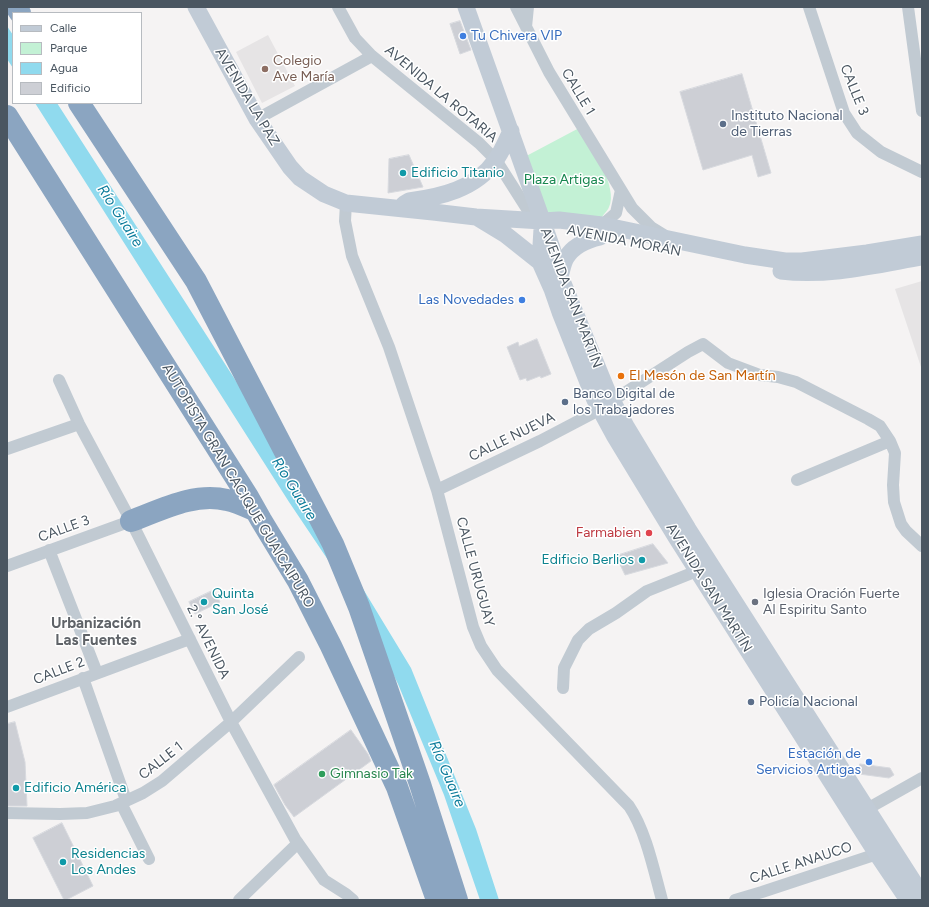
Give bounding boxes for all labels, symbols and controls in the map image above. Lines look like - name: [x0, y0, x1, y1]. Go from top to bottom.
- legend: [12, 12, 142, 104]
- text: Calle: [50, 21, 77, 35]
- place label: Tu Chivera VIP: [471, 28, 562, 44]
- marker: Tu Chivera VIP: [458, 31, 468, 41]
- text: Parque: [50, 41, 87, 55]
- street label: AVENIDA LA ROTARIA: [381, 42, 501, 146]
- street label: AVENIDA LA PAZ: [211, 45, 283, 149]
- place label: Colegio Ave María: [273, 53, 335, 86]
- text: Agua: [50, 61, 78, 75]
- street label: CALLE 3: [836, 62, 872, 118]
- marker: Colegio Ave María: [260, 64, 270, 74]
- street label: CALLE 1: [557, 66, 599, 118]
- text: Edificio: [50, 81, 90, 95]
- place label: Instituto Nacional de Tierras: [731, 108, 843, 140]
- marker: Instituto Nacional de Tierras: [718, 119, 728, 129]
- place label: Edificio Titanio: [411, 165, 504, 181]
- marker: Edificio Titanio: [398, 168, 408, 178]
- park label: Plaza Artigas: [524, 172, 604, 188]
- water label: Río Guaire: [93, 181, 147, 251]
- street label: AVENIDA MORÁN: [566, 222, 682, 260]
- street label: AVENIDA SAN MARTÍN: [536, 226, 606, 370]
- place label: Las Novedades: [418, 292, 514, 308]
- marker: Las Novedades: [517, 295, 527, 305]
- street label: AUTOPISTA GRAN CACIQUE GUAICAIPURO: [158, 361, 318, 611]
- place label: El Mesón de San Martín: [629, 368, 776, 384]
- marker: El Mesón de San Martín: [616, 371, 626, 381]
- place label: Banco Digital de los Trabajadores: [573, 386, 675, 418]
- marker: Banco Digital de los Trabajadores: [560, 397, 570, 407]
- street label: CALLE NUEVA: [466, 409, 558, 465]
- water label: Río Guaire: [268, 454, 320, 524]
- street label: CALLE 3: [36, 512, 92, 546]
- street label: CALLE URUGUAY: [452, 515, 498, 629]
- street label: AVENIDA SAN MARTÍN: [662, 520, 756, 656]
- place label: Farmabien: [576, 525, 641, 541]
- marker: Farmabien: [644, 528, 654, 538]
- place label: Edificio Berlios: [542, 552, 634, 568]
- marker: Edificio Berlios: [637, 555, 647, 565]
- place label: Quinta San José: [212, 586, 269, 618]
- place label: Iglesia Oración Fuerte Al Espiritu Santo: [763, 586, 900, 618]
- marker: Quinta San José: [199, 597, 209, 607]
- marker: Iglesia Oración Fuerte Al Espiritu Santo: [750, 597, 760, 607]
- street label: 2.° AVENIDA: [183, 602, 233, 682]
- district label: Urbanización Las Fuentes: [51, 615, 141, 650]
- street label: CALLE 2: [31, 654, 87, 688]
- place label: Policía Nacional: [759, 694, 858, 710]
- marker: Policía Nacional: [746, 697, 756, 707]
- street label: CALLE 1: [135, 738, 187, 784]
- water label: Río Guaire: [425, 738, 469, 810]
- place label: Estación de Servicios Artigas: [756, 746, 861, 778]
- marker: Estación de Servicios Artigas: [864, 757, 874, 767]
- place label: Gimnasio Tak: [330, 766, 413, 782]
- marker: Gimnasio Tak: [317, 769, 327, 779]
- place label: Edificio América: [24, 780, 126, 796]
- marker: Edificio América: [11, 783, 21, 793]
- street label: CALLE ANAUCO: [748, 839, 854, 887]
- place label: Residencias Los Andes: [71, 846, 145, 878]
- marker: Residencias Los Andes: [58, 857, 68, 867]

